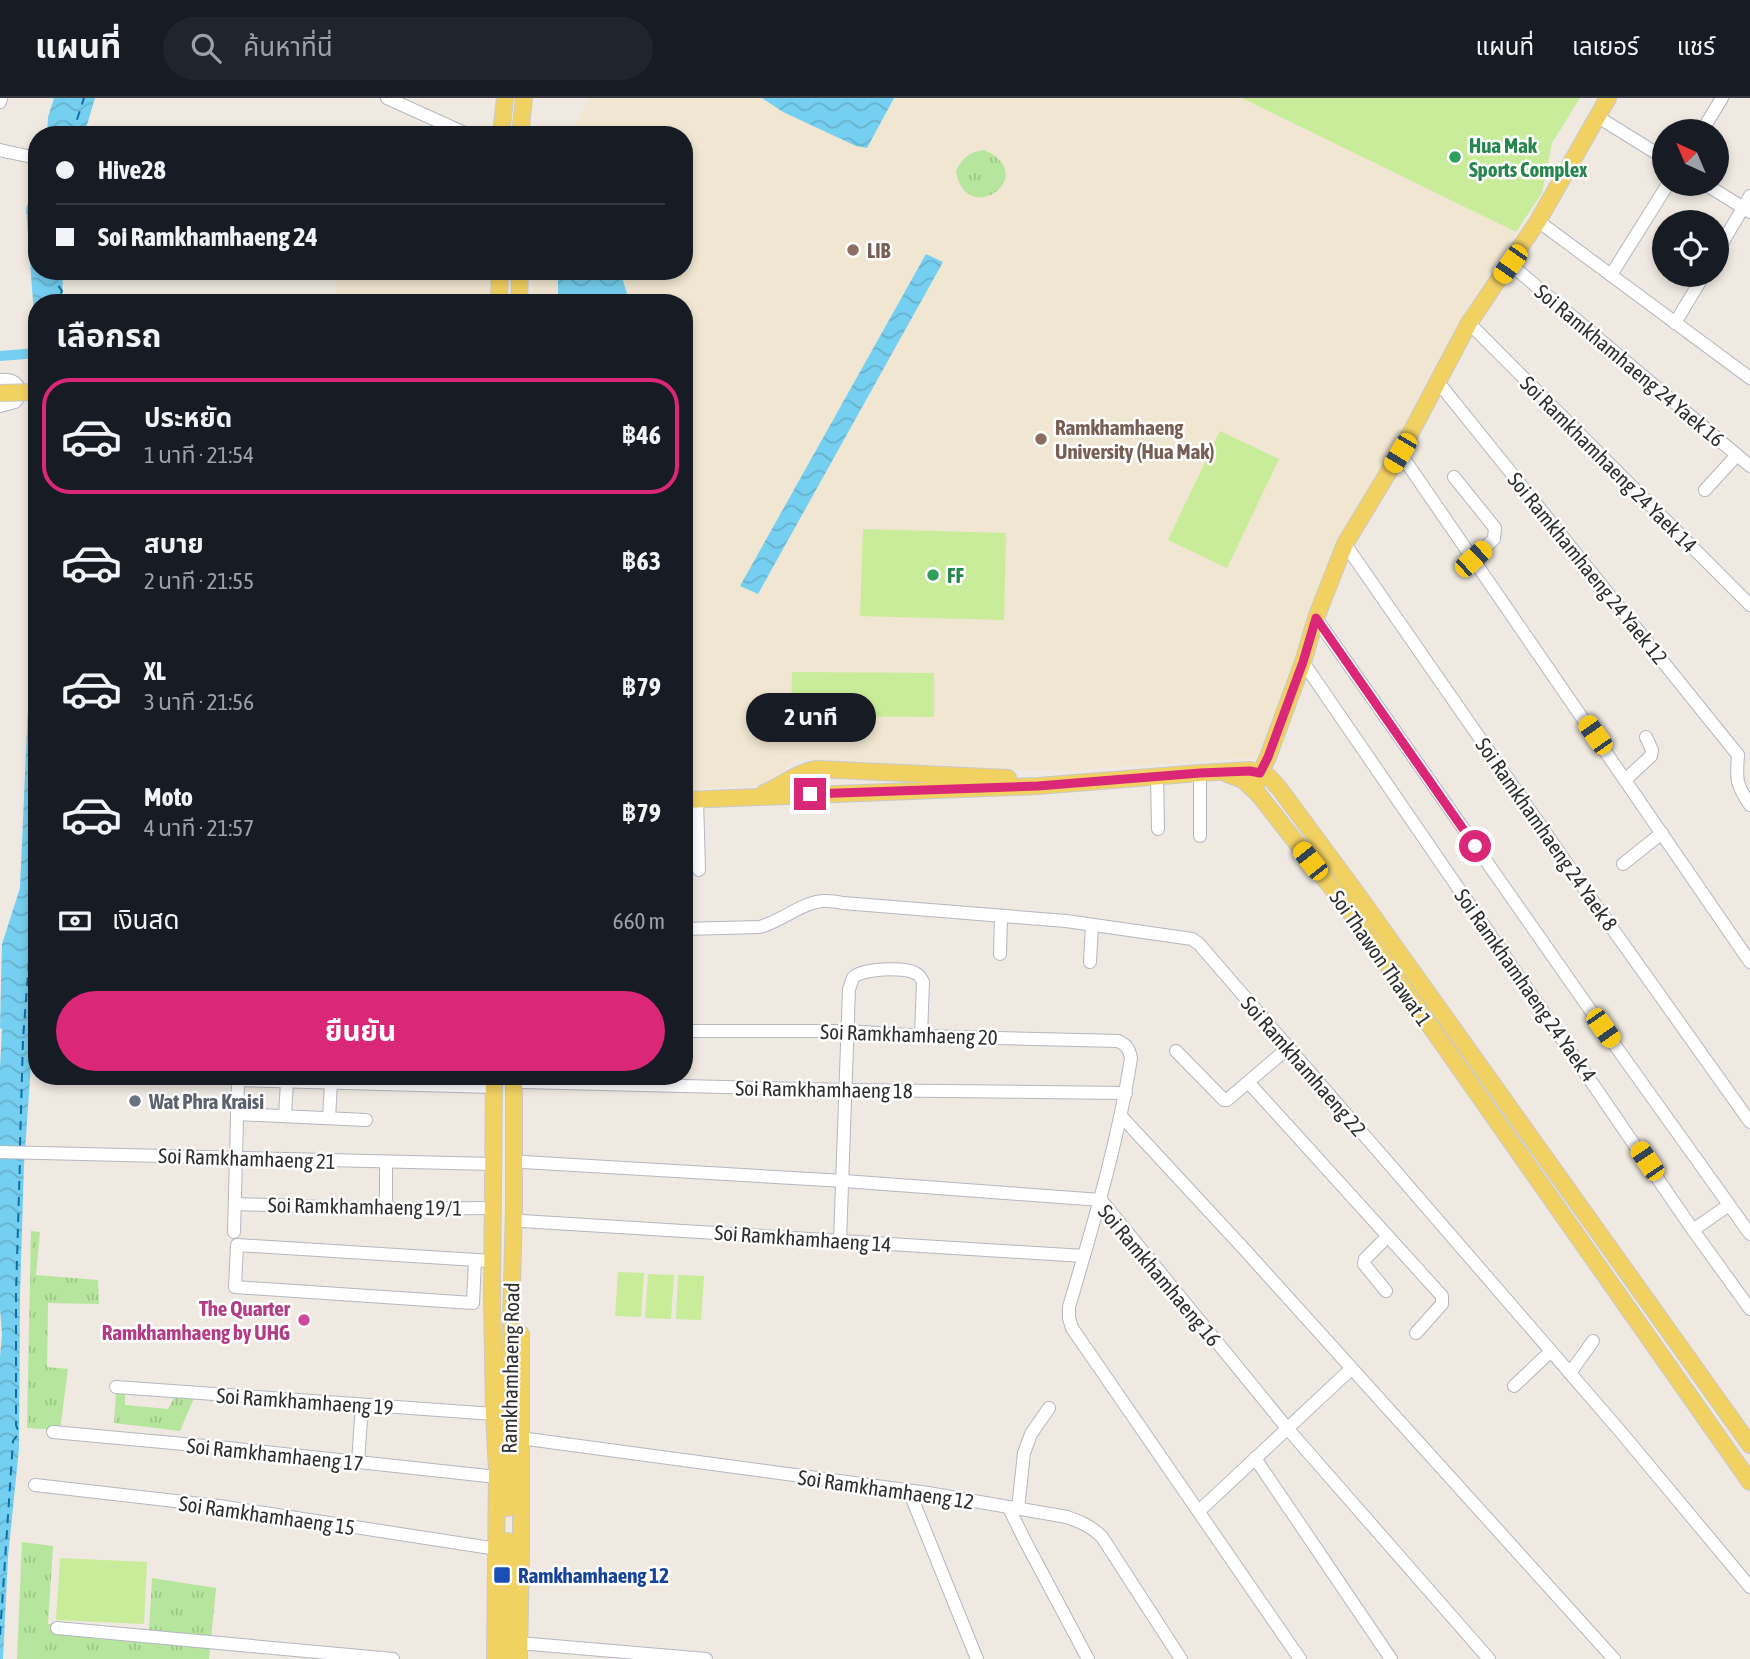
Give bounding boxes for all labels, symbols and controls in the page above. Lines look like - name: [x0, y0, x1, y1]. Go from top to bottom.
- search box: [163, 17, 653, 80]
- text: แผนที่: [35, 27, 121, 65]
- icon: search: [187, 29, 225, 67]
- text: ค้นหาที่นี่: [243, 32, 333, 62]
- text: แผนที่: [1476, 33, 1534, 60]
- text: เลเยอร์: [1572, 33, 1639, 60]
- text: แชร์: [1677, 33, 1715, 60]
- north arrow: [1652, 119, 1729, 196]
- map controls: [1652, 119, 1729, 287]
- place label: Hua Mak Sports Complex: [1469, 133, 1588, 181]
- marker: Hua Mak Sports Complex: [1447, 149, 1463, 165]
- text: Hive28: [98, 155, 166, 185]
- button: locate: [1652, 210, 1729, 287]
- text: Soi Ramkhamhaeng 24: [98, 222, 318, 252]
- place label: LIB: [867, 238, 890, 262]
- car: [1490, 241, 1531, 287]
- marker: LIB: [845, 242, 861, 258]
- street label: Soi Ramkhamhaeng 24 Yaek 16: [1531, 279, 1730, 451]
- text: เลือกรถ: [56, 317, 161, 354]
- street label: Soi Ramkhamhaeng 24 Yaek 14: [1516, 371, 1702, 557]
- text: ประหยัด: [144, 403, 232, 433]
- icon: car: [60, 405, 123, 468]
- place label: Ramkhamhaeng University (Hua Mak): [1055, 415, 1215, 463]
- text: ฿46: [621, 420, 661, 450]
- car: [1381, 430, 1420, 476]
- marker: Ramkhamhaeng University (Hua Mak): [1033, 431, 1049, 447]
- text: 1 นาที · 21:54: [144, 442, 254, 468]
- street label: Soi Ramkhamhaeng 24 Yaek 12: [1503, 467, 1673, 669]
- text: สบาย: [144, 529, 204, 559]
- icon: car: [60, 531, 123, 594]
- car: [1451, 537, 1496, 581]
- text: ฿63: [621, 546, 661, 576]
- place label: FF: [947, 563, 964, 587]
- marker: FF: [925, 567, 941, 583]
- text: 2 นาที · 21:55: [144, 568, 254, 594]
- text: XL: [144, 656, 166, 686]
- icon: car: [60, 657, 123, 720]
- text: ฿79: [621, 672, 661, 702]
- text: 3 นาที · 21:56: [144, 689, 254, 715]
- callout: 2 นาที: [745, 692, 875, 742]
- text: 2 นาที: [784, 704, 838, 730]
- car: [1575, 712, 1616, 758]
- street label: Soi Ramkhamhaeng 24 Yaek 8: [1471, 733, 1623, 935]
- route end: [794, 778, 826, 810]
- text: Moto: [144, 782, 193, 812]
- icon: car: [60, 783, 123, 846]
- text: ฿79: [621, 798, 661, 828]
- text: 4 นาที · 21:57: [144, 815, 254, 841]
- route start: [1459, 830, 1491, 862]
- car: [1289, 838, 1332, 884]
- street label: Soi Ramkhamhaeng 24 Yaek 4: [1450, 884, 1602, 1086]
- street label: Soi Thawon Thawat 1: [1325, 886, 1437, 1030]
- icon: cash: [56, 902, 94, 940]
- text: เงินสด: [112, 905, 179, 935]
- text: 660 m: [613, 908, 665, 934]
- button: ยืนยัน: [56, 991, 665, 1071]
- street label: Soi Ramkhamhaeng 22: [1237, 991, 1371, 1141]
- car: [1583, 1005, 1624, 1051]
- street label: Soi Ramkhamhaeng 20: [820, 1019, 998, 1049]
- street label: Soi Ramkhamhaeng 18: [735, 1075, 913, 1103]
- place label: Wat Phra Kraisi: [148, 1089, 264, 1113]
- marker: Wat Phra Kraisi: [127, 1093, 143, 1109]
- car: [1627, 1138, 1668, 1184]
- street label: Soi Ramkhamhaeng 21: [158, 1143, 336, 1173]
- street label: Soi Ramkhamhaeng 19/1: [268, 1192, 462, 1220]
- street label: Soi Ramkhamhaeng 16: [1094, 1199, 1226, 1351]
- street label: Soi Ramkhamhaeng 14: [714, 1220, 892, 1256]
- street label: Ramkhamhaeng Road: [497, 1282, 523, 1454]
- place label: The Quarter Ramkhamhaeng by UHG: [102, 1296, 291, 1344]
- marker: The Quarter Ramkhamhaeng by UHG: [296, 1312, 312, 1328]
- street label: Soi Ramkhamhaeng 19: [216, 1383, 394, 1419]
- street label: Soi Ramkhamhaeng 17: [186, 1433, 364, 1475]
- street label: Soi Ramkhamhaeng 12: [796, 1465, 976, 1513]
- street label: Soi Ramkhamhaeng 15: [177, 1491, 357, 1539]
- place label: Ramkhamhaeng 12: [518, 1563, 669, 1587]
- marker: Ramkhamhaeng 12: [492, 1565, 512, 1585]

